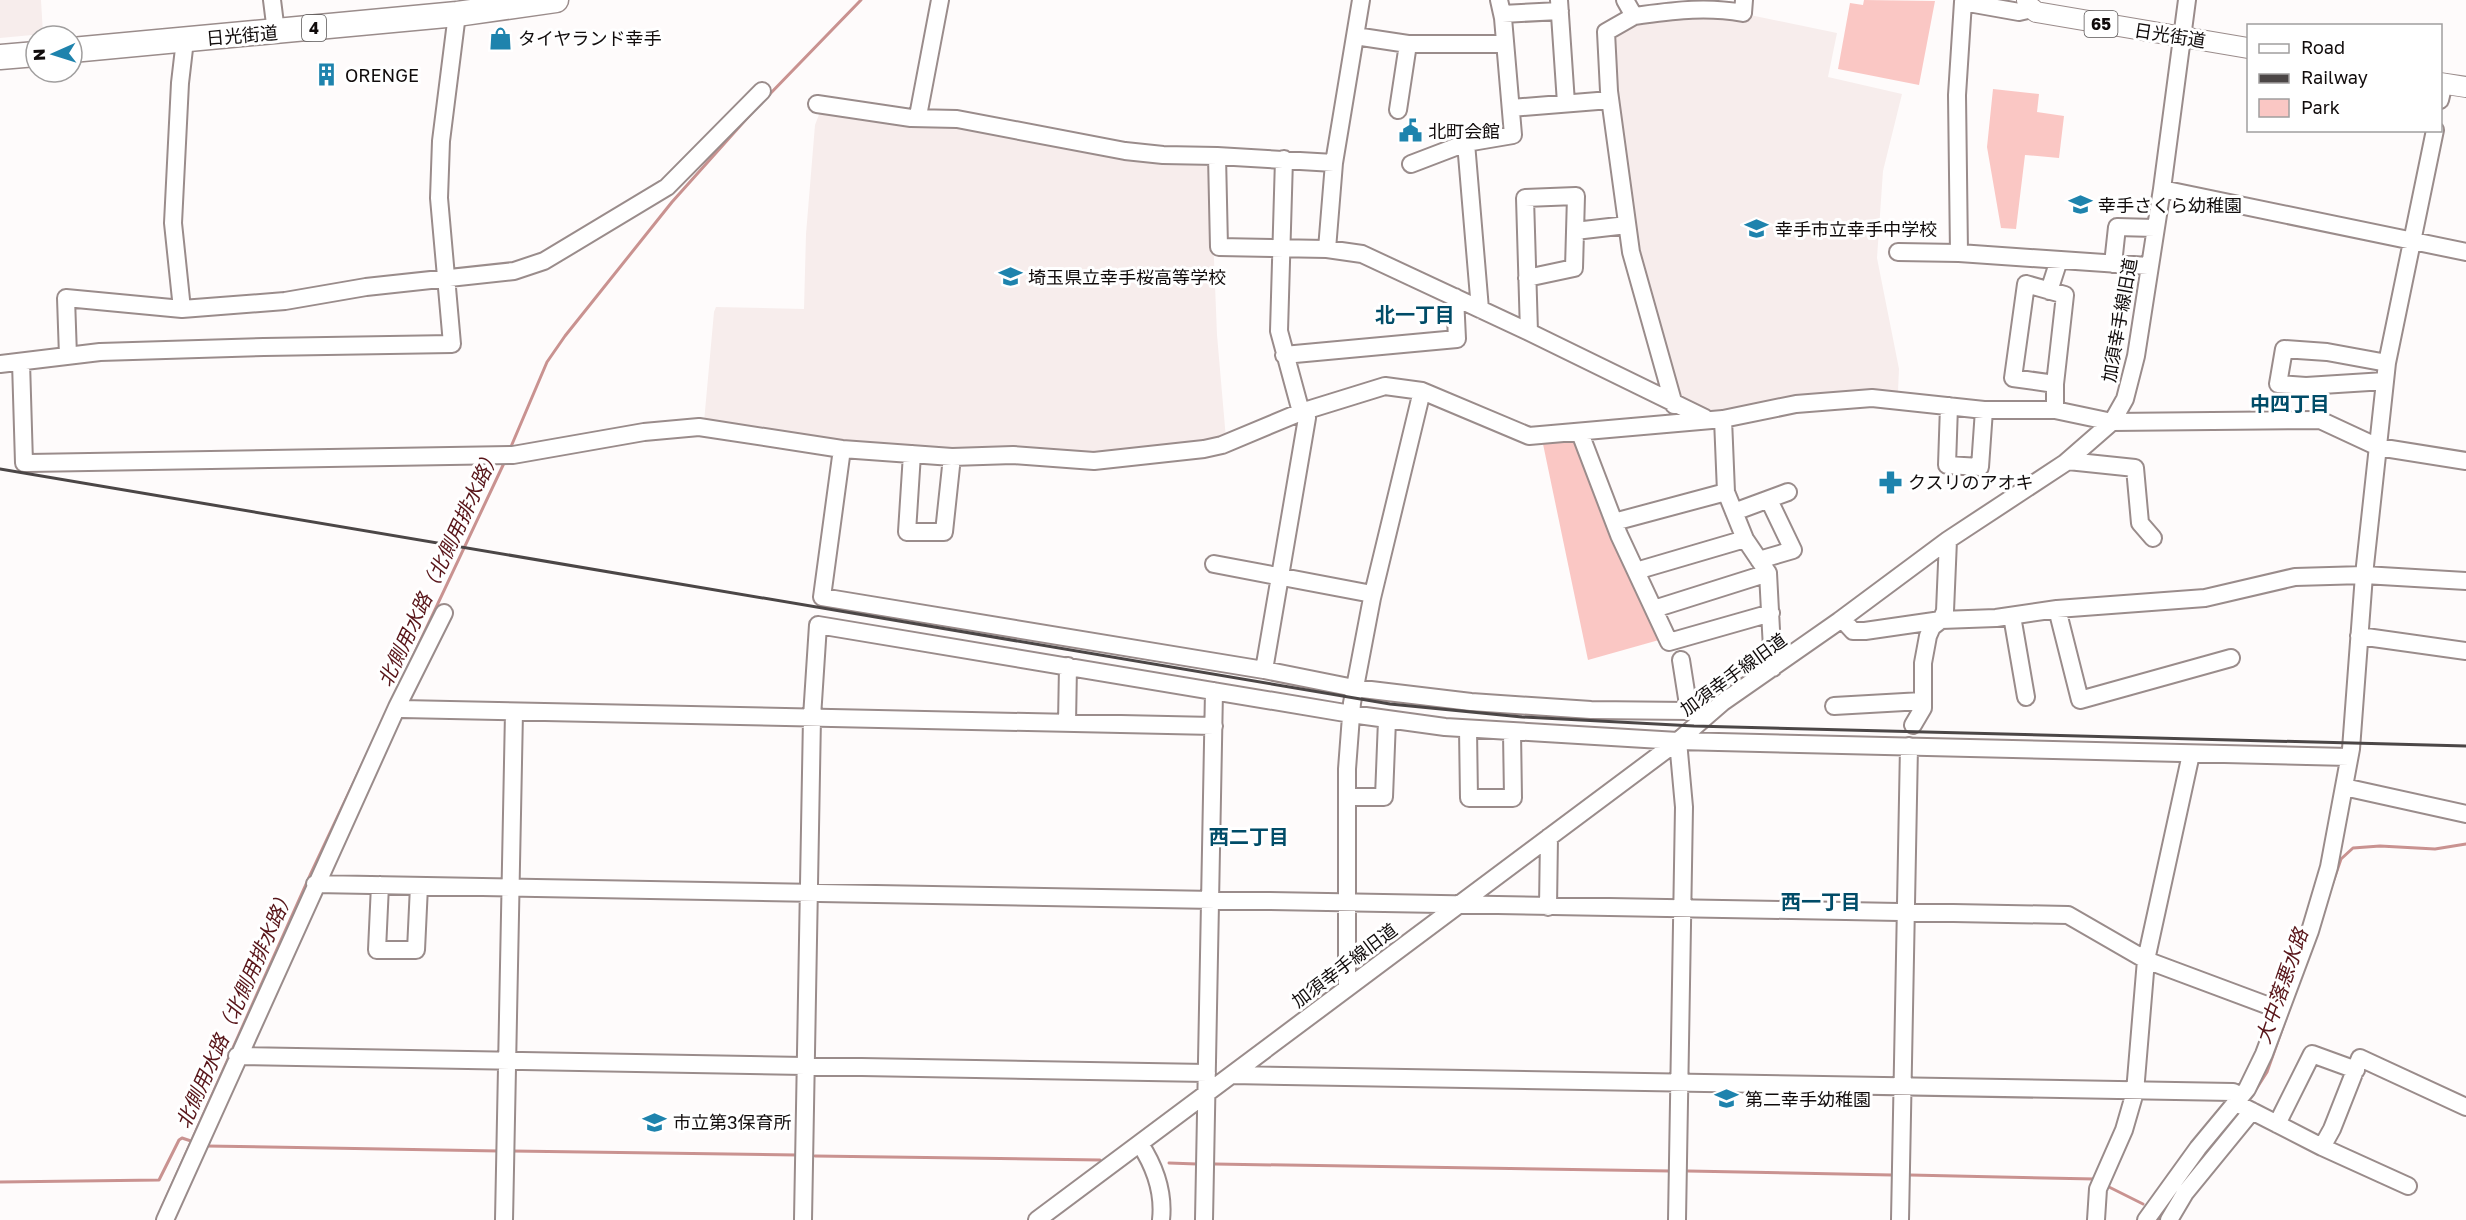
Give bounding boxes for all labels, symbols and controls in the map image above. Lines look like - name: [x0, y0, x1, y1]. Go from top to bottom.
- road number: 65: [2084, 11, 2118, 37]
- road number: 4: [302, 15, 326, 41]
- street label: 日光街道: [2133, 19, 2207, 51]
- street label: 日光街道: [205, 21, 279, 49]
- north arrow: [24, 24, 84, 84]
- legend: [2247, 24, 2442, 132]
- shop icon: タイヤランド幸手: [487, 25, 513, 51]
- place label: タイヤランド幸手: [518, 27, 661, 49]
- text: Road: [2301, 36, 2345, 58]
- text: N: [29, 48, 49, 61]
- building icon: ORENGE: [314, 62, 340, 88]
- place label: ORENGE: [345, 64, 419, 86]
- text: Railway: [2301, 66, 2368, 88]
- text: Park: [2301, 96, 2340, 118]
- public building icon: 北町会館: [1397, 118, 1423, 144]
- place label: 北町会館: [1428, 120, 1500, 142]
- school or university icon: 幸手さくら幼稚園: [2067, 192, 2093, 218]
- place label: 幸手さくら幼稚園: [2098, 194, 2242, 216]
- school or university icon: 幸手市立幸手中学校: [1744, 216, 1770, 242]
- place label: 幸手市立幸手中学校: [1775, 218, 1937, 240]
- street label: 加須幸手線旧道: [2097, 256, 2141, 384]
- school or university icon: 埼玉県立幸手桜高等学校: [997, 264, 1023, 290]
- place label: 埼玉県立幸手桜高等学校: [1028, 266, 1226, 288]
- district label: 北一丁目: [1375, 302, 1455, 326]
- district label: 中四丁目: [2250, 391, 2330, 415]
- water label: 北側用水路（北側用排水路）: [372, 444, 504, 690]
- pharmacy icon: クスリのアオキ: [1877, 469, 1903, 495]
- place label: クスリのアオキ: [1908, 471, 2033, 493]
- street label: 加須幸手線旧道: [1676, 628, 1790, 720]
- district label: 西二丁目: [1209, 824, 1289, 848]
- water label: 北側用水路（北側用排水路）: [170, 884, 298, 1132]
- district label: 西一丁目: [1781, 889, 1861, 913]
- street label: 加須幸手線旧道: [1287, 918, 1401, 1012]
- water label: 大中落悪水路: [2250, 923, 2313, 1047]
- school or university icon: 第二幸手幼稚園: [1714, 1086, 1740, 1112]
- place label: 第二幸手幼稚園: [1745, 1088, 1871, 1110]
- school or university icon: 市立第3保育所: [642, 1109, 668, 1135]
- place label: 市立第3保育所: [673, 1111, 792, 1133]

